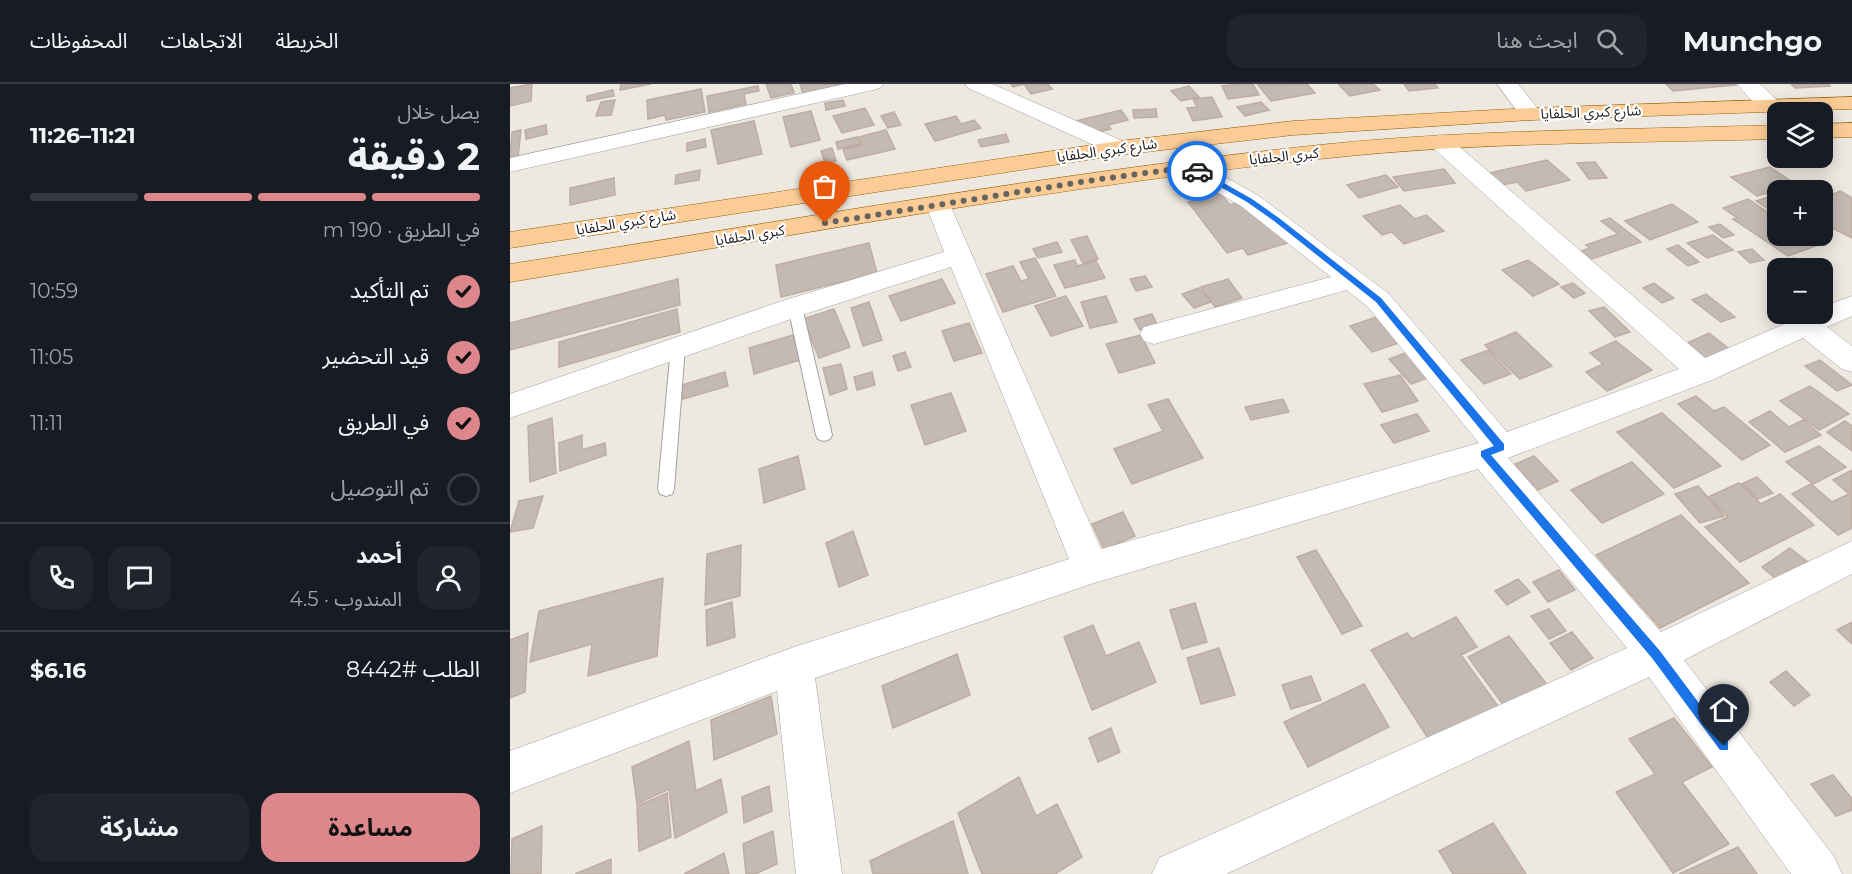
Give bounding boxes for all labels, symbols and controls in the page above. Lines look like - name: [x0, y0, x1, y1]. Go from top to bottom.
- search box: [1227, 14, 1647, 68]
- text: Munchgo: [1683, 24, 1822, 58]
- icon: search: [1593, 25, 1626, 58]
- text: ابحث هنا: [1496, 27, 1578, 54]
- text: المحفوظات: [30, 28, 127, 53]
- text: الاتجاهات: [160, 28, 242, 53]
- text: الخريطة: [275, 28, 338, 53]
- text: يصل خلال: [398, 100, 480, 124]
- street label: شارع كبري الحلفايا: [1540, 101, 1642, 125]
- map controls: [1767, 102, 1833, 324]
- button: layers: [1767, 102, 1833, 168]
- text: 11:21–11:26: [30, 122, 136, 149]
- text: 2 دقيقة: [348, 132, 480, 180]
- street label: شارع كبري الحلفايا: [1056, 134, 1158, 168]
- courier: [1167, 141, 1227, 201]
- street label: كبري الحلفايا: [1248, 143, 1320, 171]
- icon: car: [1181, 155, 1214, 188]
- pin: [799, 161, 850, 223]
- icon: bag: [808, 170, 841, 203]
- button: +: [1767, 180, 1833, 246]
- street label: شارع كبري الحلفايا: [575, 205, 678, 241]
- text: في الطريق · 190 m: [323, 218, 480, 242]
- street label: كبري الحلفايا: [714, 221, 786, 252]
- button: −: [1767, 258, 1833, 324]
- icon: check: [447, 275, 480, 308]
- text: تم التأكيد: [350, 277, 429, 304]
- text: 10:59: [30, 279, 78, 303]
- icon: check: [447, 341, 480, 374]
- text: قيد التحضير: [323, 343, 429, 370]
- text: 11:05: [30, 345, 73, 369]
- icon: check: [447, 407, 480, 440]
- text: في الطريق: [338, 409, 429, 436]
- text: 11:11: [30, 411, 63, 435]
- text: تم التوصيل: [331, 475, 429, 502]
- text: أحمد: [356, 542, 402, 569]
- button: phone: [30, 546, 93, 609]
- button: chat: [108, 546, 171, 609]
- button: person: [417, 546, 480, 609]
- text: المندوب · 4.5: [289, 587, 402, 611]
- text: الطلب #8442: [346, 656, 480, 683]
- text: $6.16: [30, 657, 86, 684]
- pin: [1698, 684, 1749, 746]
- icon: home: [1707, 693, 1740, 726]
- button: مشاركة: [30, 793, 249, 862]
- button: مساعدة: [261, 793, 480, 862]

